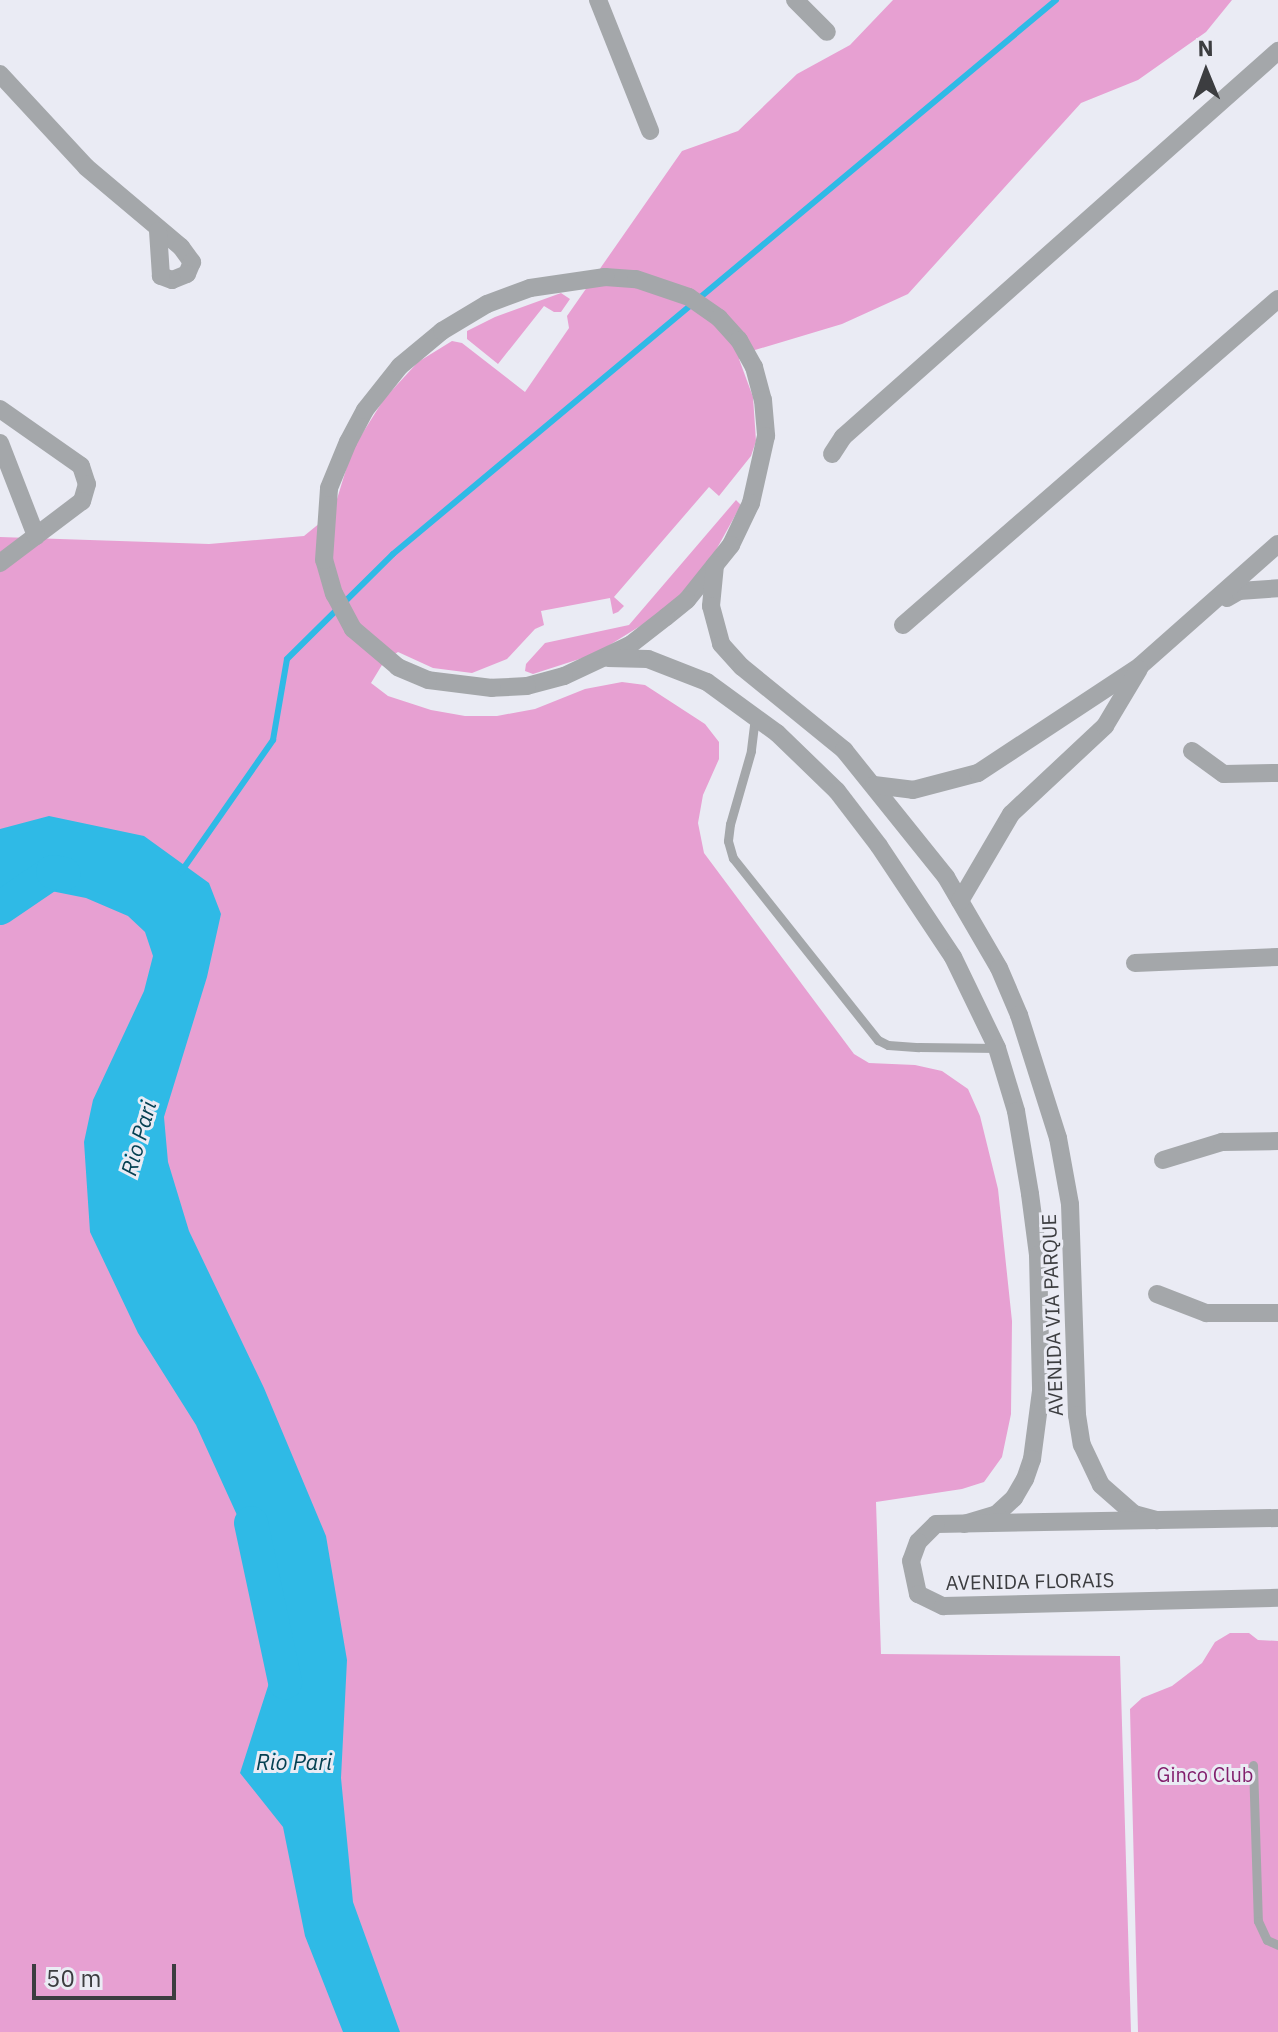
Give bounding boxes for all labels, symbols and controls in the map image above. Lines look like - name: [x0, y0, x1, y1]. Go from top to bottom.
- north arrow: [1166, 32, 1246, 112]
- text: N: [1197, 33, 1214, 62]
- water label: Rio Pari: [115, 1098, 161, 1178]
- street label: AVENIDA VIA PARQUE: [1036, 1213, 1068, 1417]
- street label: AVENIDA FLORAIS: [945, 1568, 1115, 1594]
- water label: Rio Pari: [256, 1749, 332, 1775]
- park label: Ginco Club: [1157, 1762, 1253, 1786]
- scale bar: [36, 1948, 180, 1998]
- text: 50 m: [46, 1962, 101, 1994]

